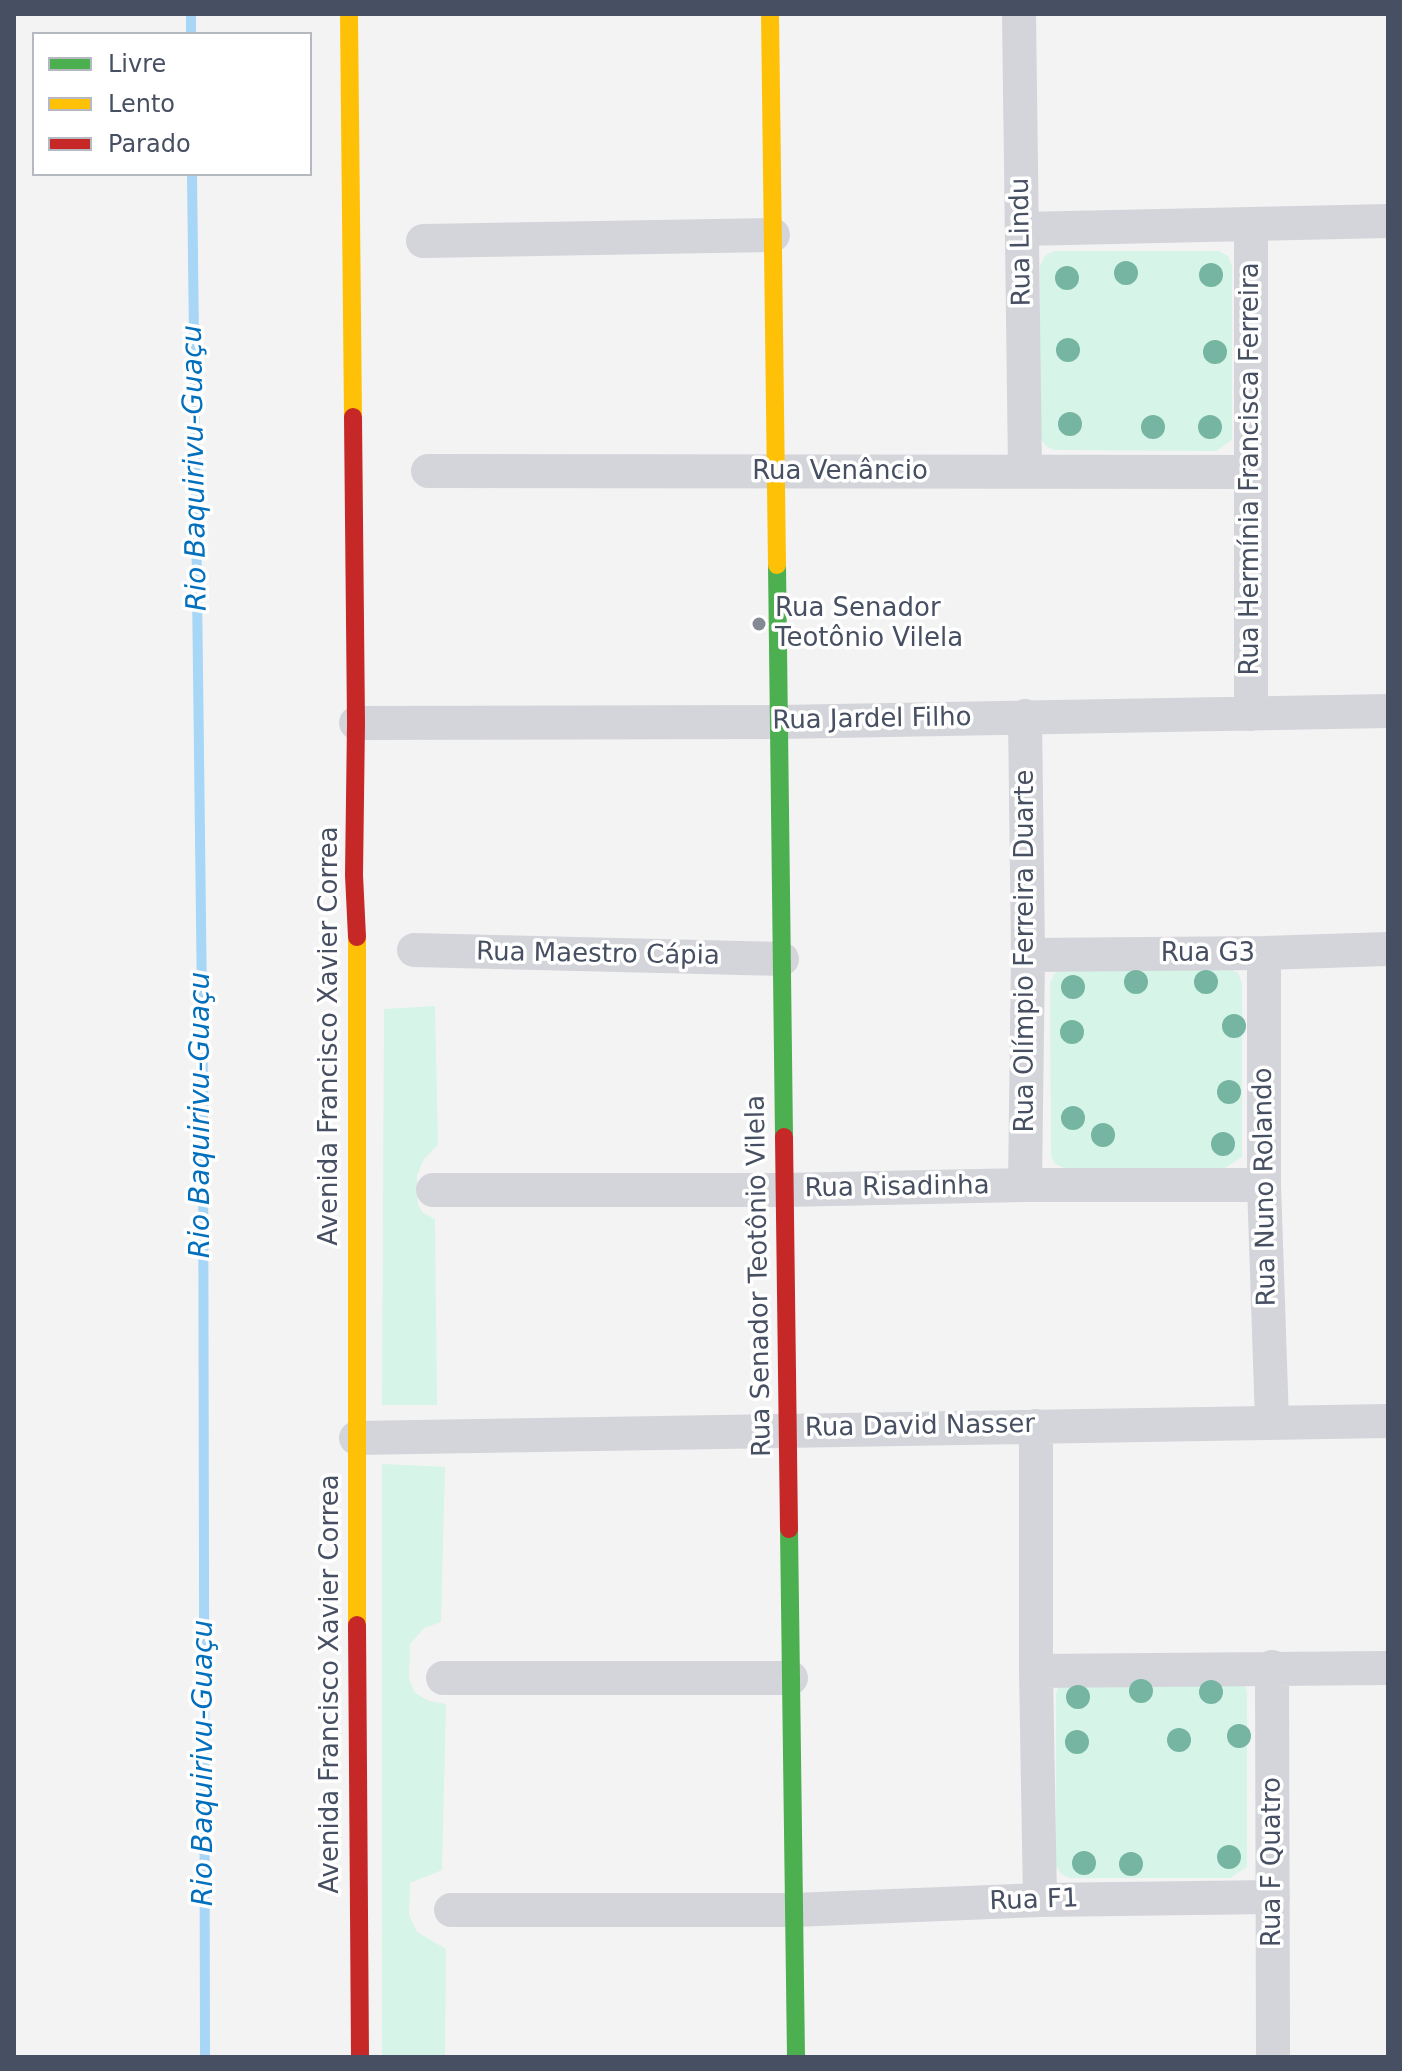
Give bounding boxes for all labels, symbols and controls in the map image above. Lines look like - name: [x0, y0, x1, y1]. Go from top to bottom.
- legend: [32, 32, 312, 176]
- text: Livre: [108, 50, 166, 78]
- text: Lento: [108, 90, 175, 118]
- text: Parado: [108, 130, 191, 158]
- street label: Rua Lindu: [1005, 177, 1039, 307]
- street label: Rua Hermínia Francisca Ferreira: [1235, 262, 1267, 676]
- water label: Rio Baquirivu-Guaçu: [177, 325, 215, 611]
- street label: Rua Venâncio: [752, 456, 928, 488]
- place label: Rua Senador Teotônio Vilela: [775, 593, 963, 654]
- marker: Rua Senador Teotônio Vilela: [750, 615, 768, 633]
- street label: Rua Jardel Filho: [772, 703, 972, 737]
- street label: Rua Olímpio Ferreira Duarte: [1010, 769, 1042, 1133]
- street label: Avenida Francisco Xavier Correa: [314, 826, 346, 1246]
- street label: Rua Maestro Cápia: [476, 937, 720, 973]
- street label: Rua G3: [1161, 938, 1255, 970]
- water label: Rio Baquirivu-Guaçu: [185, 972, 219, 1258]
- street label: Rua Nuno Rolando: [1248, 1067, 1284, 1307]
- street label: Rua Senador Teotônio Vilela: [741, 1095, 779, 1457]
- street label: Rua Risadinha: [804, 1171, 990, 1205]
- street label: Rua David Nasser: [805, 1409, 1035, 1445]
- street label: Avenida Francisco Xavier Correa: [315, 1474, 347, 1894]
- water label: Rio Baquirivu-Guaçu: [188, 1620, 222, 1906]
- street label: Rua F Quatro: [1257, 1777, 1289, 1947]
- street label: Rua F1: [989, 1884, 1079, 1918]

